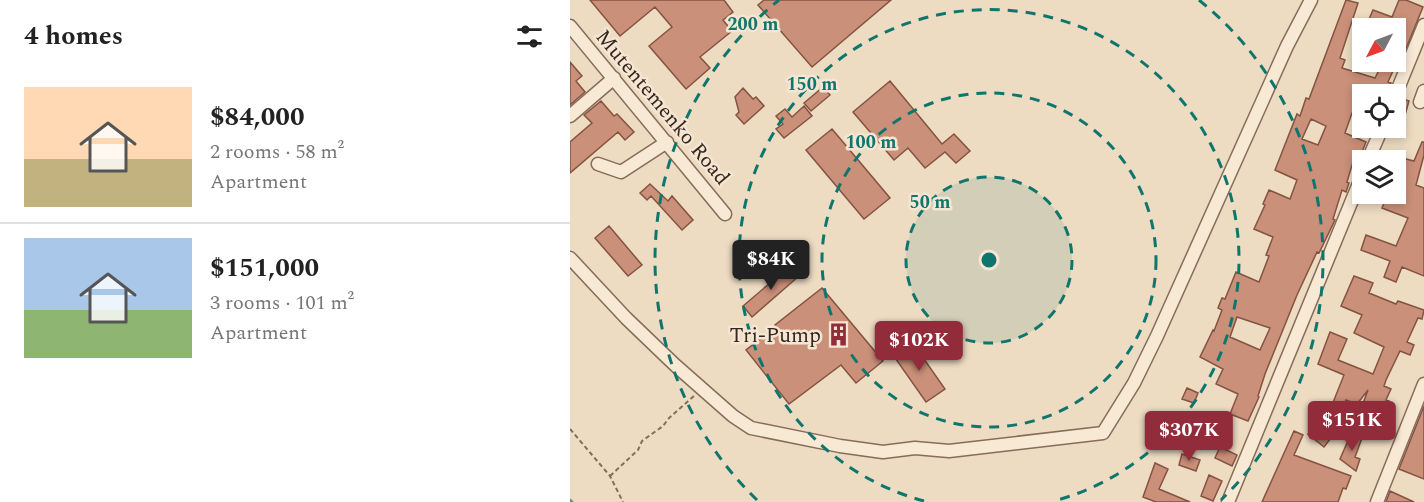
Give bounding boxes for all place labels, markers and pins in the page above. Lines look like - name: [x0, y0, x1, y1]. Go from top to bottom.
- pin: $84K: [735, 240, 807, 291]
- centre of rings: [979, 250, 999, 270]
- place label: Tri-Pump: [730, 320, 821, 352]
- pin: $102K: [877, 321, 961, 372]
- building icon: Tri-Pump: [826, 322, 852, 348]
- pin: $151K: [1310, 401, 1394, 452]
- pin: $307K: [1147, 411, 1231, 462]

